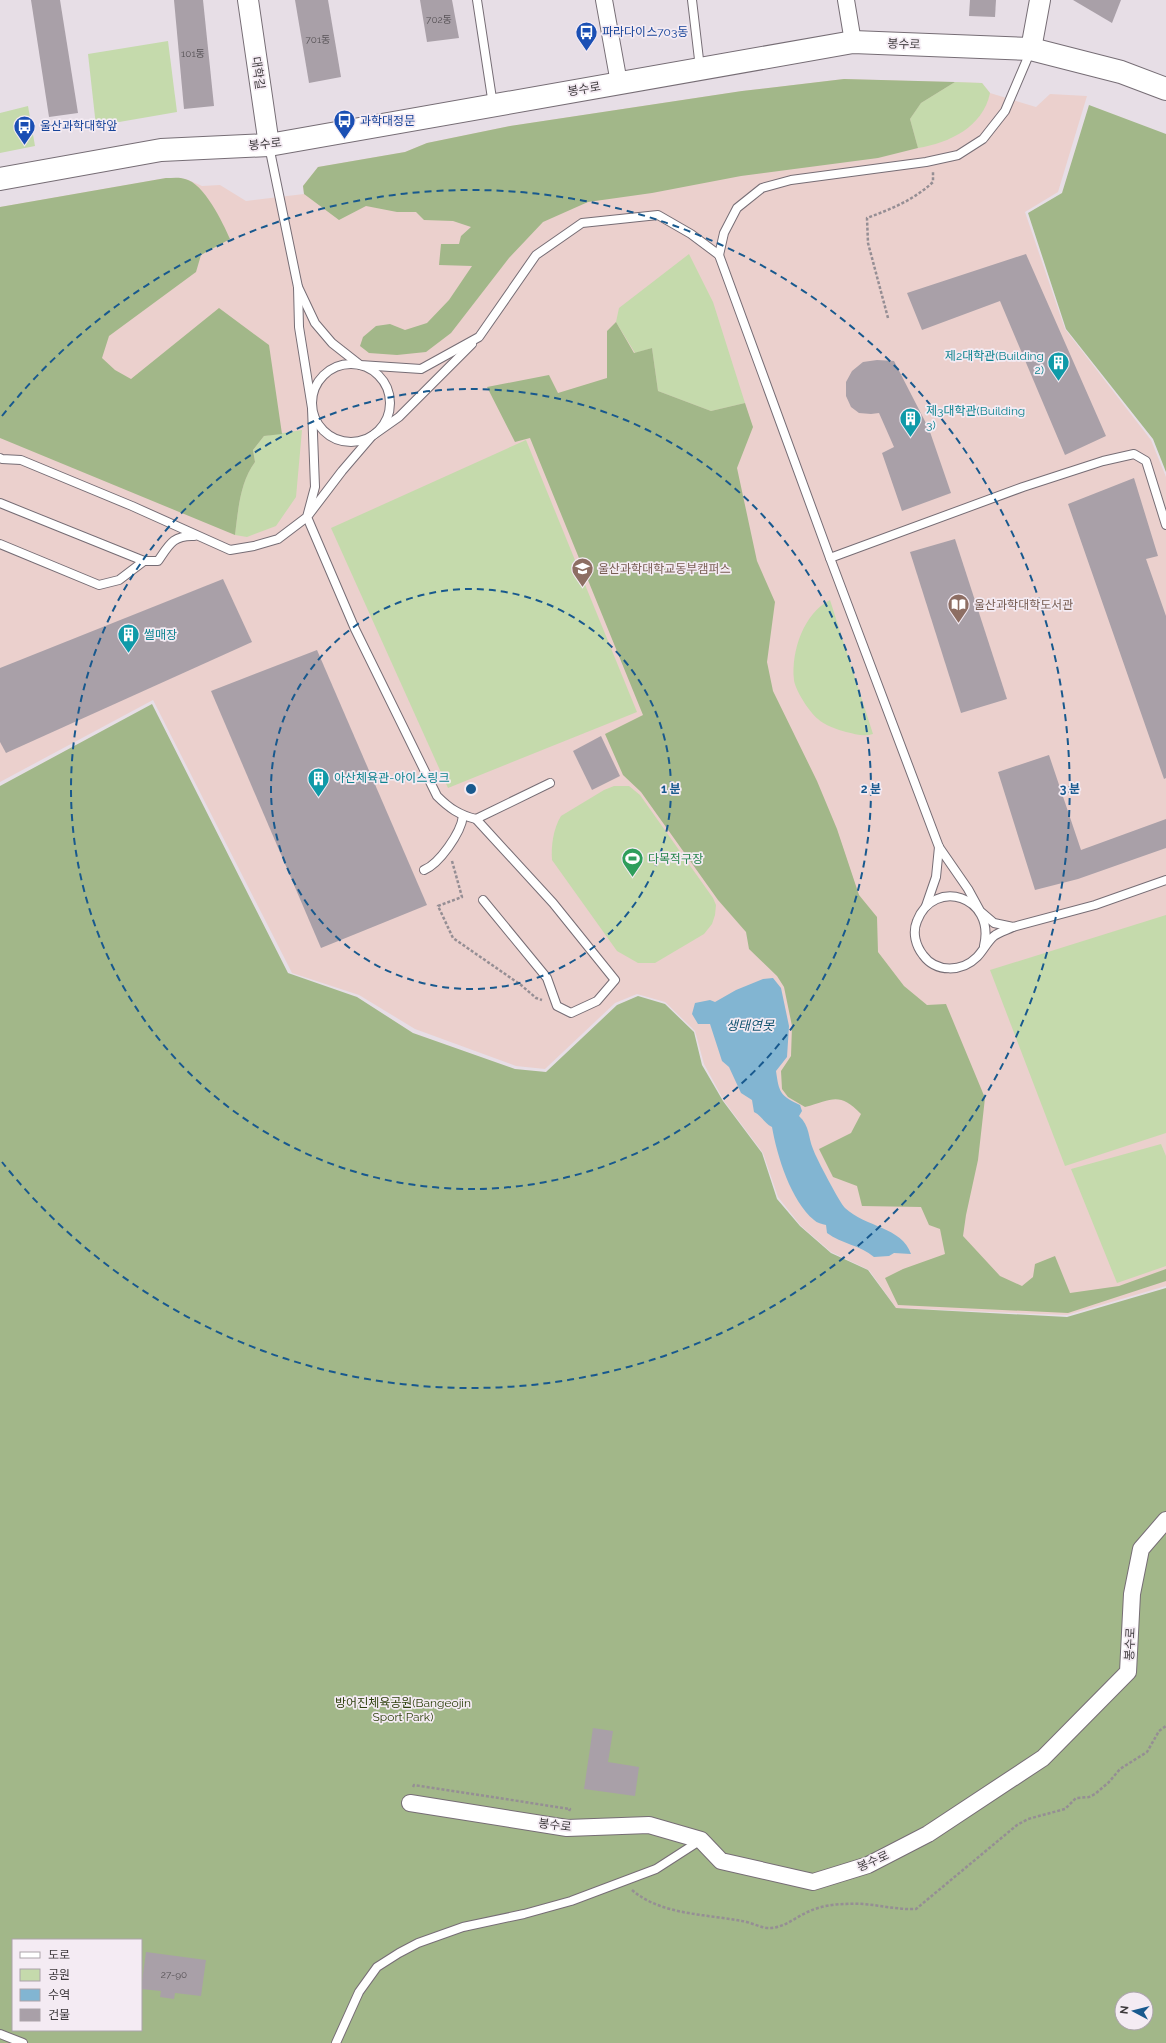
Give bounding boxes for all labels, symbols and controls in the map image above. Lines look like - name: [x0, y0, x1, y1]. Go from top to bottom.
- house number: 702동: [426, 14, 452, 25]
- bus stop icon: 파라다이스703동: [573, 19, 599, 52]
- place label: 파라다이스703동: [602, 25, 688, 39]
- house number: 701동: [306, 34, 330, 45]
- street label: 봉수로: [887, 36, 921, 52]
- house number: 101동: [181, 48, 205, 59]
- street label: 대학길: [249, 56, 267, 90]
- street label: 봉수로: [566, 79, 602, 99]
- bus stop icon: 과학대정문: [332, 108, 358, 141]
- bus stop icon: 울산과학대학앞: [12, 113, 38, 146]
- place label: 과학대정문: [360, 114, 415, 128]
- place label: 울산과학대학앞: [40, 119, 117, 133]
- street label: 봉수로: [248, 135, 282, 153]
- place label: 제2대학관(Building 2): [945, 349, 1044, 377]
- building icon: 제2대학관(Building 2): [1046, 350, 1072, 383]
- place label: 제3대학관(Building 3): [926, 404, 1025, 432]
- building icon: 제3대학관(Building 3): [898, 405, 924, 438]
- school or university icon: 울산과학대학교동부캠퍼스: [570, 556, 596, 589]
- place label: 울산과학대학교동부캠퍼스: [598, 562, 730, 576]
- library icon: 울산과학대학도서관: [945, 592, 971, 625]
- place label: 울산과학대학도서관: [974, 598, 1073, 612]
- building icon: 썰매장: [115, 622, 141, 655]
- place label: 썰매장: [144, 628, 177, 642]
- building icon: 아산체육관-아이스링크: [306, 765, 332, 798]
- place label: 아산체육관-아이스링크: [334, 771, 449, 785]
- centre of rings: [464, 782, 478, 796]
- text: 1 분: [661, 782, 681, 796]
- text: 2 분: [861, 782, 881, 796]
- text: 3 분: [1060, 782, 1080, 796]
- sports icon: 다목적구장: [619, 846, 645, 879]
- place label: 다목적구장: [648, 852, 703, 866]
- water label: 생태연못: [726, 1018, 775, 1033]
- street label: 봉수로: [1122, 1627, 1138, 1661]
- park label: 방어진체육공원(Bangeojin Sport Park): [335, 1696, 471, 1724]
- street label: 봉수로: [538, 1816, 572, 1834]
- street label: 봉수로: [855, 1848, 891, 1874]
- legend: [12, 1939, 142, 2031]
- text: 도로: [48, 1948, 70, 1962]
- text: 공원: [48, 1968, 70, 1982]
- house number: 27-90: [161, 1969, 187, 1980]
- text: 수역: [48, 1988, 70, 2002]
- north arrow: [1114, 1991, 1154, 2031]
- text: N: [1118, 2005, 1132, 2015]
- text: 건물: [48, 2008, 70, 2022]

